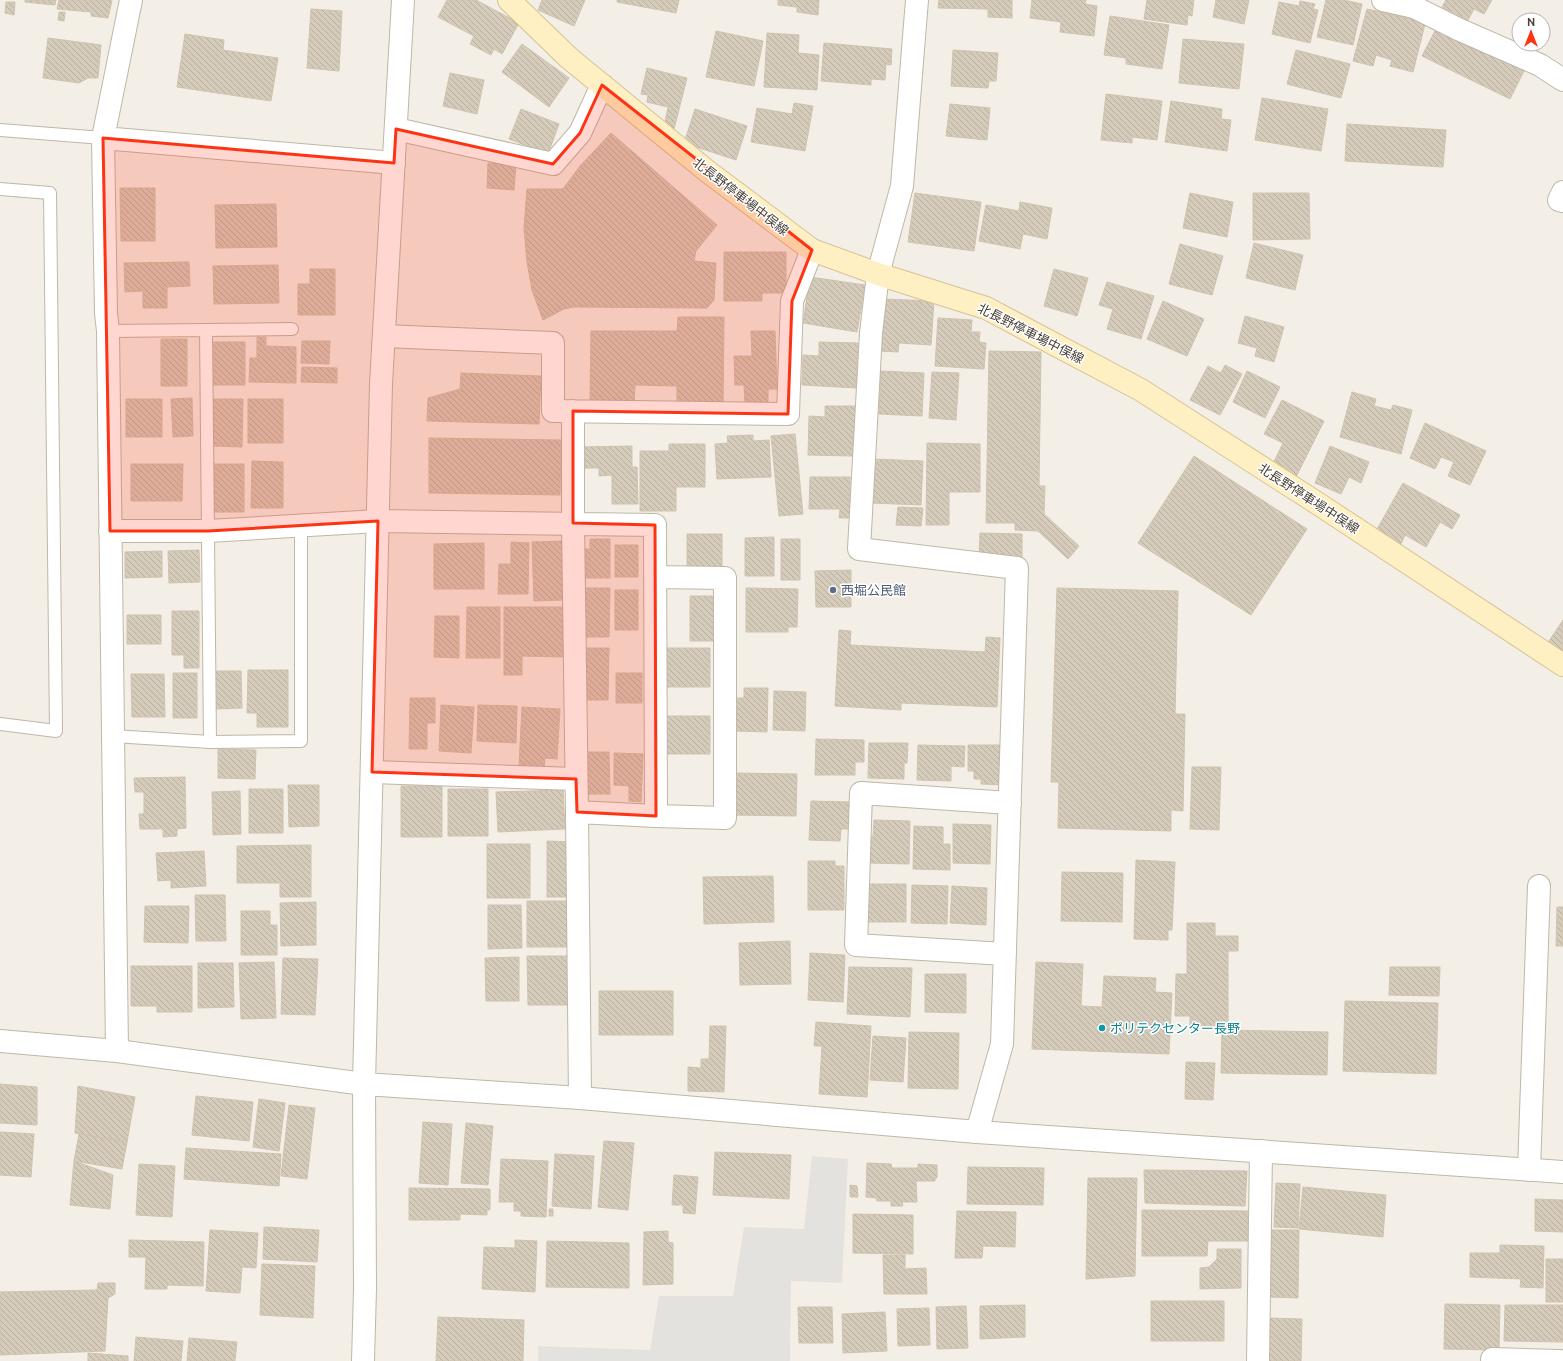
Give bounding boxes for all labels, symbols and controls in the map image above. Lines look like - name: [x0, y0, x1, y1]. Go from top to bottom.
- north arrow: [1511, 12, 1551, 52]
- text: N: [1527, 16, 1535, 28]
- street label: 北長野停車場中俣線: [691, 154, 791, 238]
- street label: 北長野停車場中俣線: [976, 300, 1086, 366]
- street label: 北長野停車場中俣線: [1256, 460, 1362, 536]
- place label: 西堀公民館: [841, 583, 906, 597]
- marker: 西堀公民館: [828, 585, 838, 595]
- place label: ポリテクセンター長野: [1110, 1021, 1240, 1035]
- marker: ポリテクセンター長野: [1097, 1023, 1107, 1033]

